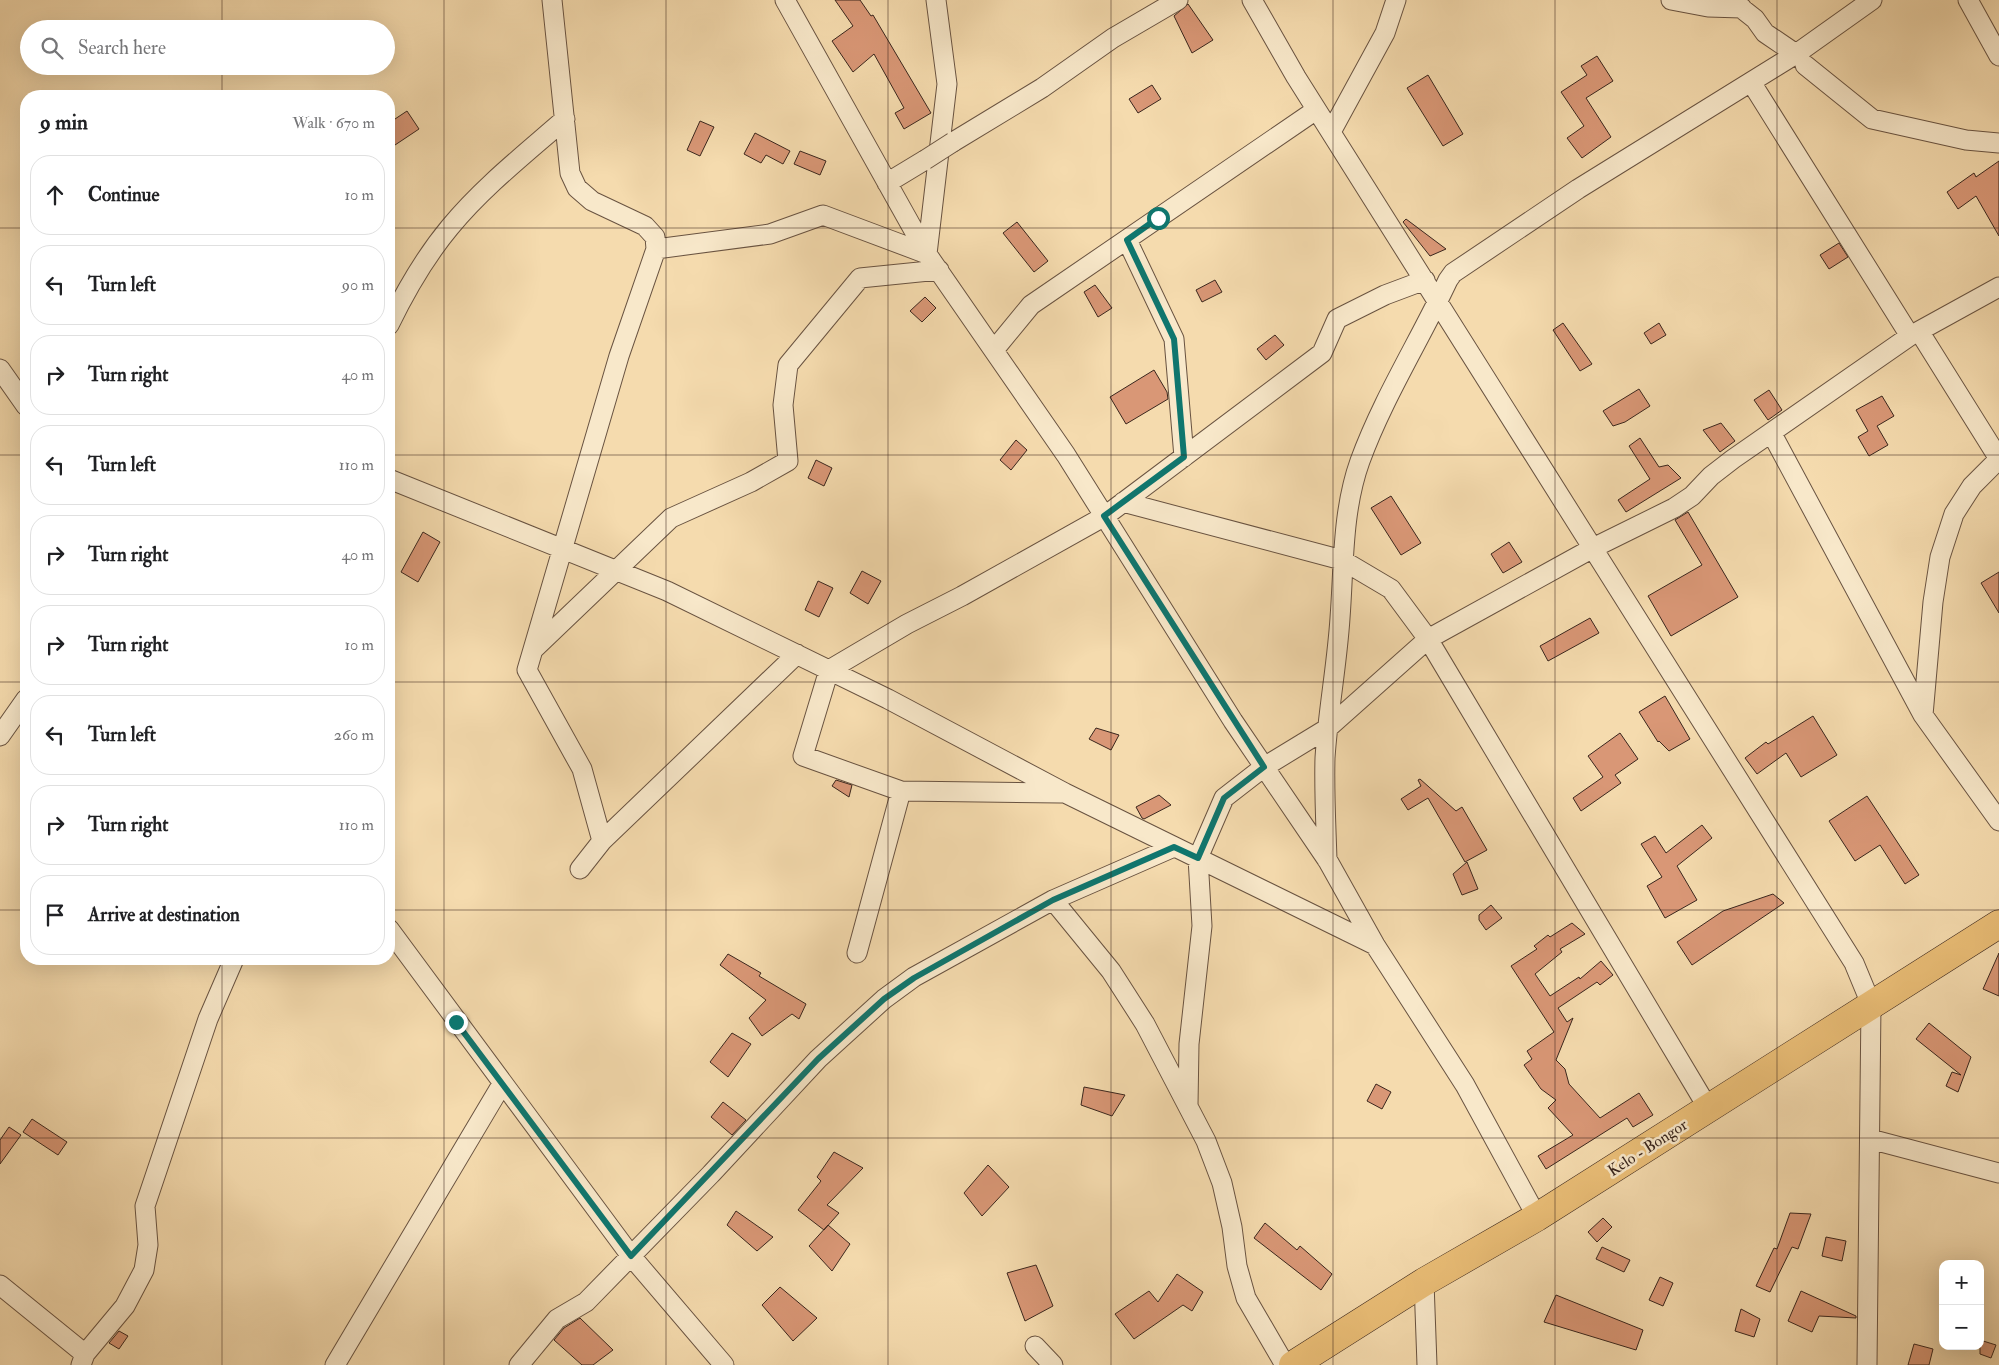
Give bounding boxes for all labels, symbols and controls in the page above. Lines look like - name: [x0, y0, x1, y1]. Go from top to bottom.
- search box: [20, 20, 395, 75]
- icon: search: [38, 34, 66, 62]
- text: Search here: [78, 36, 166, 60]
- text: 9 min: [40, 109, 88, 136]
- text: Walk · 670 m: [293, 113, 375, 133]
- icon: ahead: [41, 181, 69, 209]
- text: Continue: [88, 183, 159, 207]
- text: 10 m: [344, 185, 374, 205]
- route start: [1147, 207, 1170, 230]
- icon: left: [41, 271, 69, 299]
- text: Turn left: [88, 273, 156, 297]
- text: 90 m: [342, 275, 374, 295]
- icon: right: [41, 361, 69, 389]
- text: Turn right: [88, 363, 168, 387]
- text: 40 m: [341, 365, 374, 385]
- icon: left: [41, 451, 69, 479]
- text: Turn left: [88, 453, 156, 477]
- text: 110 m: [339, 455, 374, 475]
- icon: right: [41, 541, 69, 569]
- text: Turn right: [88, 543, 168, 567]
- text: 40 m: [341, 545, 374, 565]
- icon: right: [41, 631, 69, 659]
- text: Turn right: [88, 633, 168, 657]
- text: 10 m: [344, 635, 374, 655]
- icon: left: [41, 721, 69, 749]
- text: Turn left: [88, 723, 156, 747]
- text: 260 m: [334, 725, 374, 745]
- icon: right: [41, 811, 69, 839]
- text: Turn right: [88, 813, 168, 837]
- text: 110 m: [339, 815, 374, 835]
- icon: arrive: [41, 901, 69, 929]
- text: Arrive at destination: [88, 903, 240, 927]
- route end: [445, 1011, 468, 1034]
- street label: Kelo - Bongor: [1604, 1115, 1691, 1181]
- map controls: [1939, 1260, 1984, 1350]
- button: +: [1939, 1260, 1984, 1305]
- button: −: [1939, 1305, 1984, 1350]

